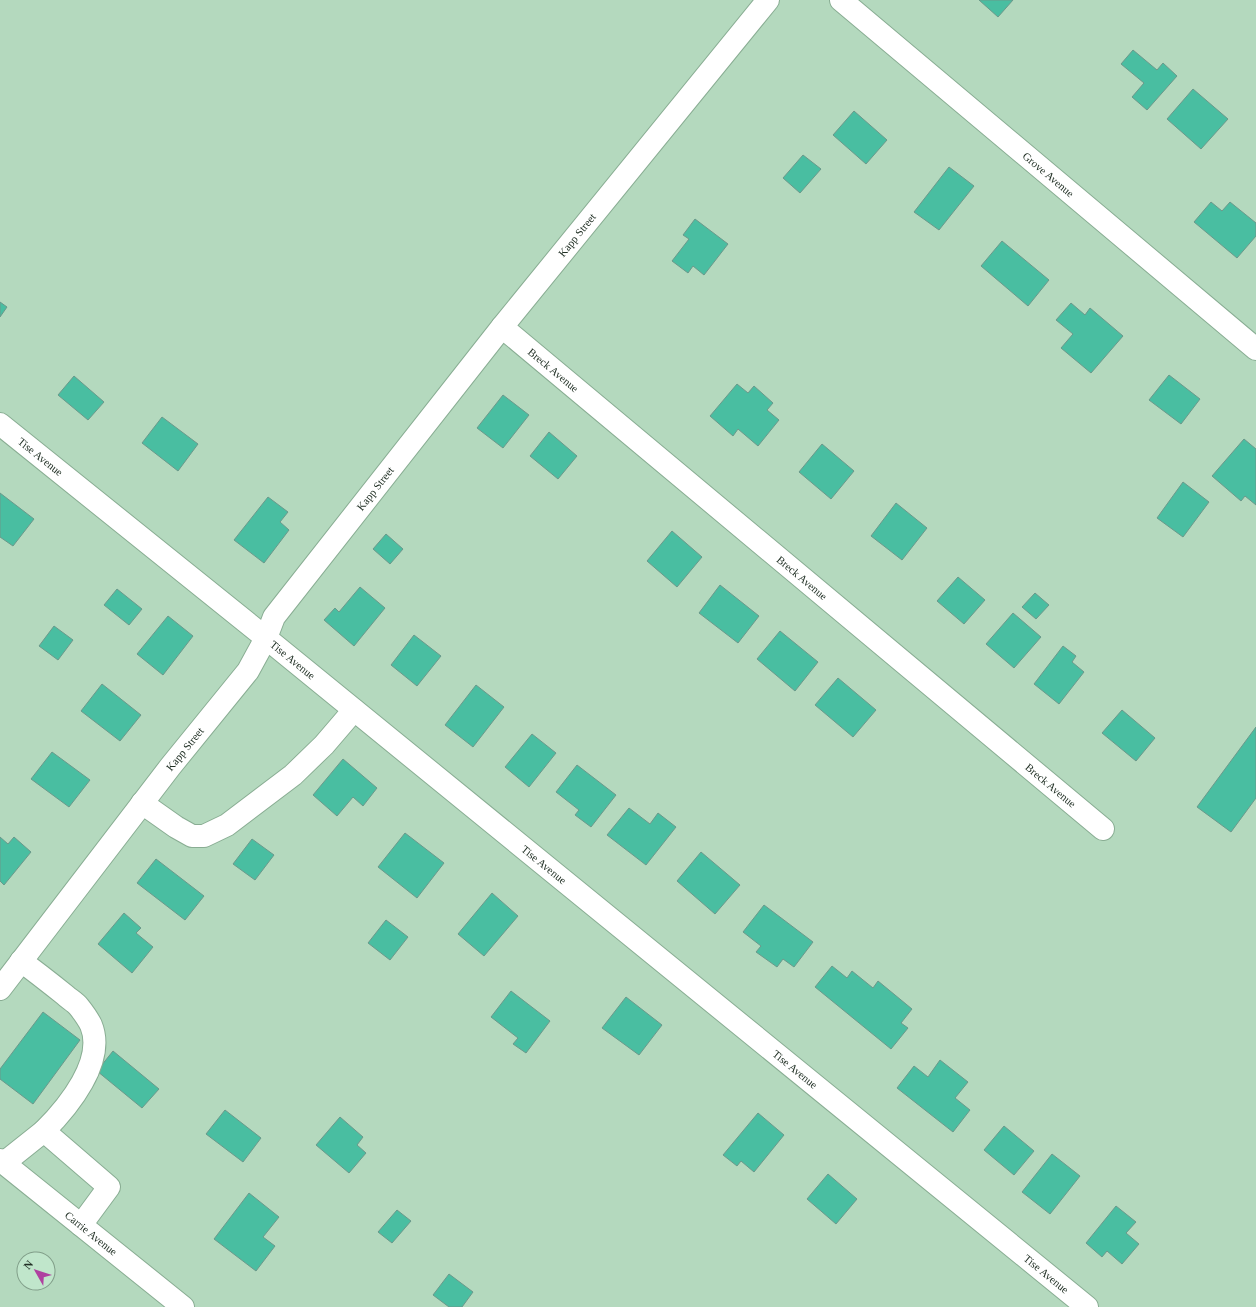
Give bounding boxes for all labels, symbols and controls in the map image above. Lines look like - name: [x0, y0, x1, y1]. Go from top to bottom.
- street label: Grove Avenue: [1020, 150, 1076, 199]
- street label: Kapp Street: [556, 211, 598, 259]
- street label: Breck Avenue: [526, 346, 581, 394]
- street label: Tise Avenue: [16, 435, 65, 478]
- street label: Kapp Street: [354, 464, 396, 513]
- street label: Breck Avenue: [774, 553, 830, 602]
- street label: Tise Avenue: [268, 638, 318, 682]
- street label: Kapp Street: [164, 725, 206, 773]
- street label: Breck Avenue: [1023, 761, 1078, 810]
- street label: Tise Avenue: [519, 843, 569, 886]
- street label: Tise Avenue: [770, 1047, 820, 1091]
- street label: Carrie Avenue: [63, 1209, 120, 1258]
- north arrow: [16, 1251, 56, 1291]
- street label: Tise Avenue: [1022, 1252, 1071, 1296]
- text: N: [21, 1258, 35, 1272]

